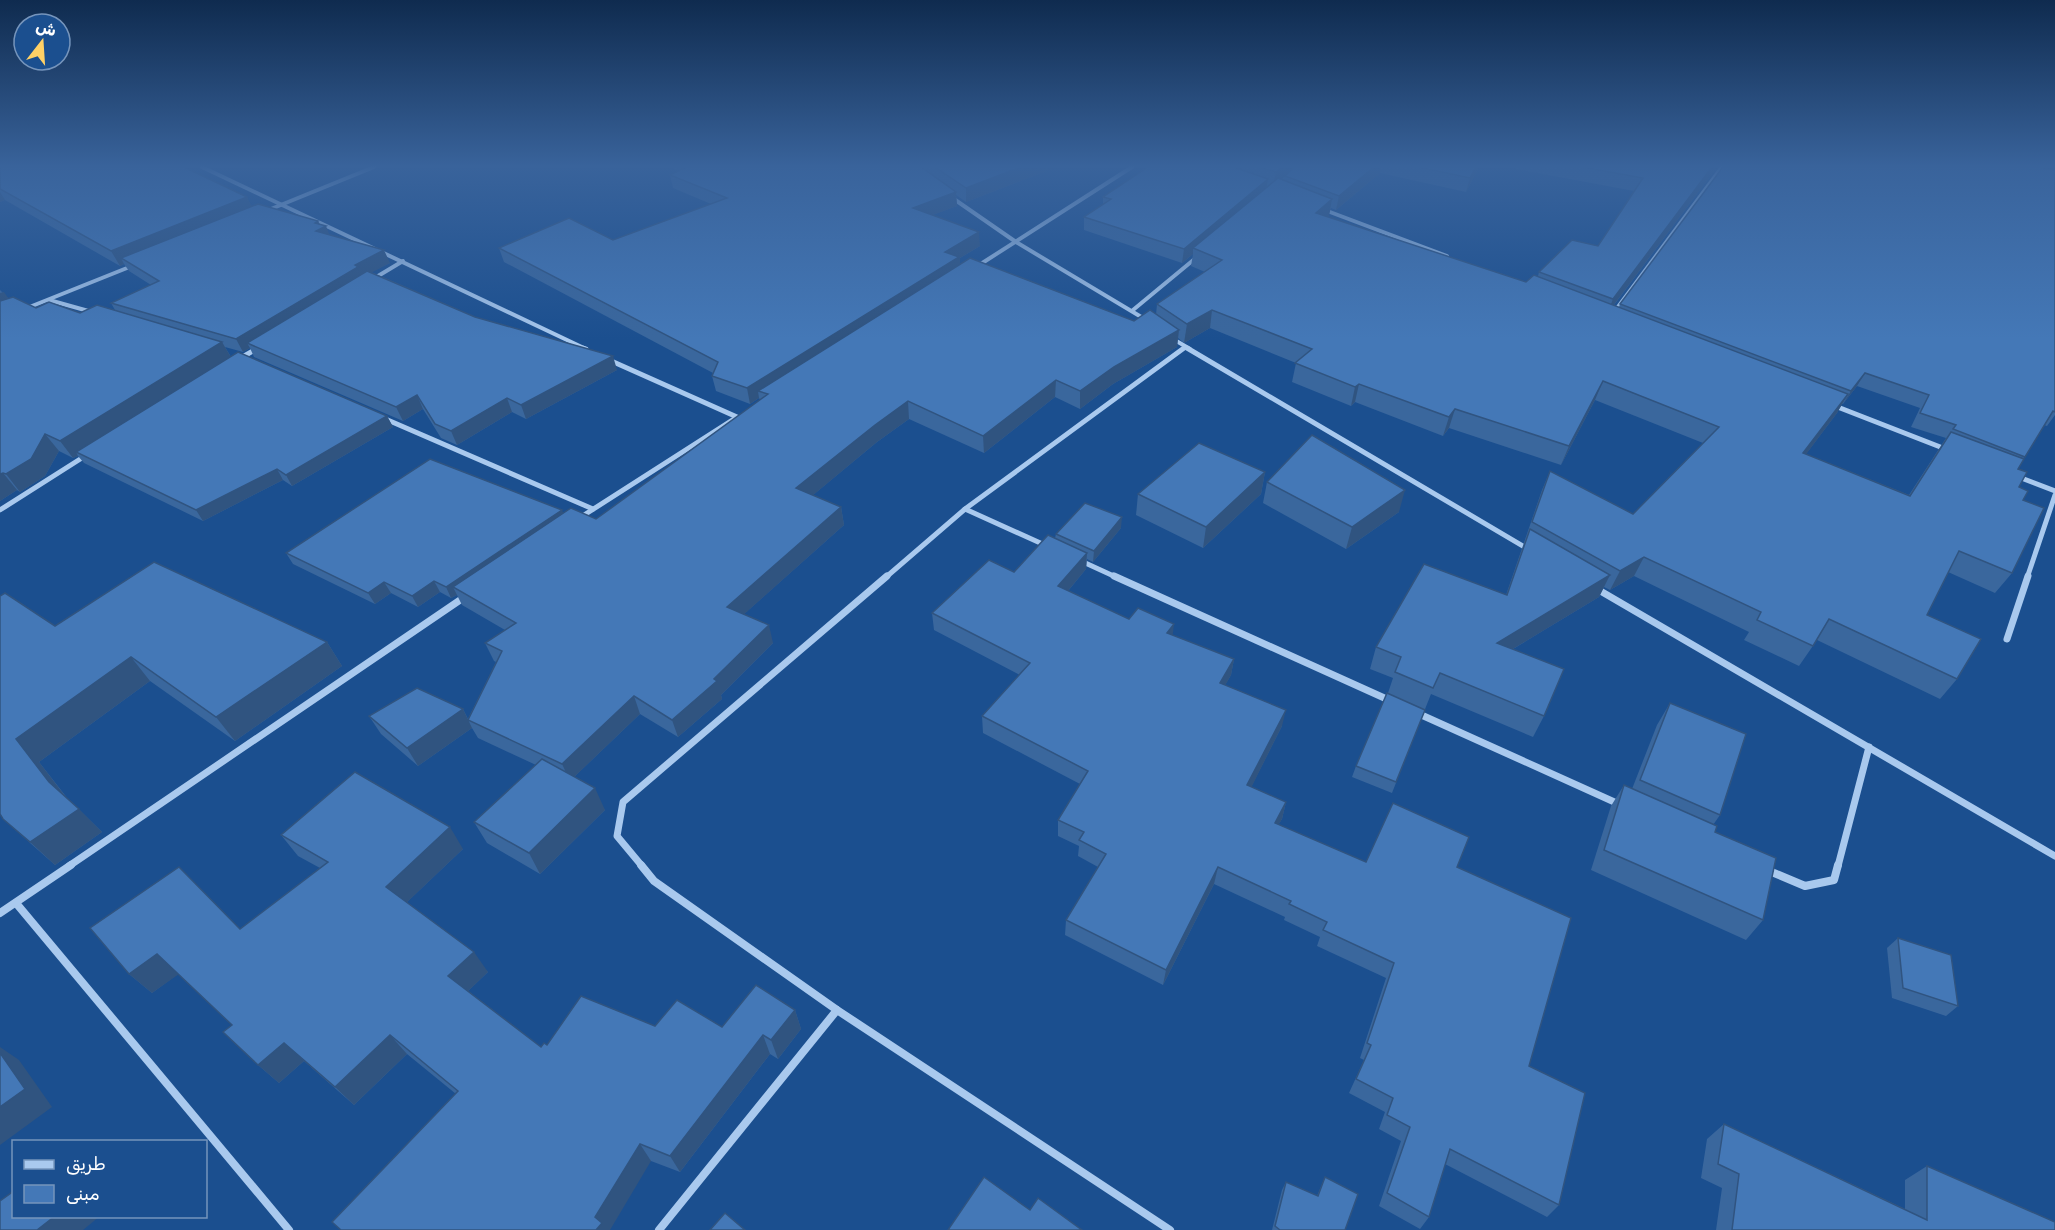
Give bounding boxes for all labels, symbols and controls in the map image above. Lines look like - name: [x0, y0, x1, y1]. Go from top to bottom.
- north arrow: [12, 12, 72, 72]
- text: ش: [34, 16, 59, 40]
- legend: [12, 1140, 207, 1218]
- text: طريق: [66, 1153, 106, 1175]
- text: مبنى: [66, 1183, 100, 1205]

